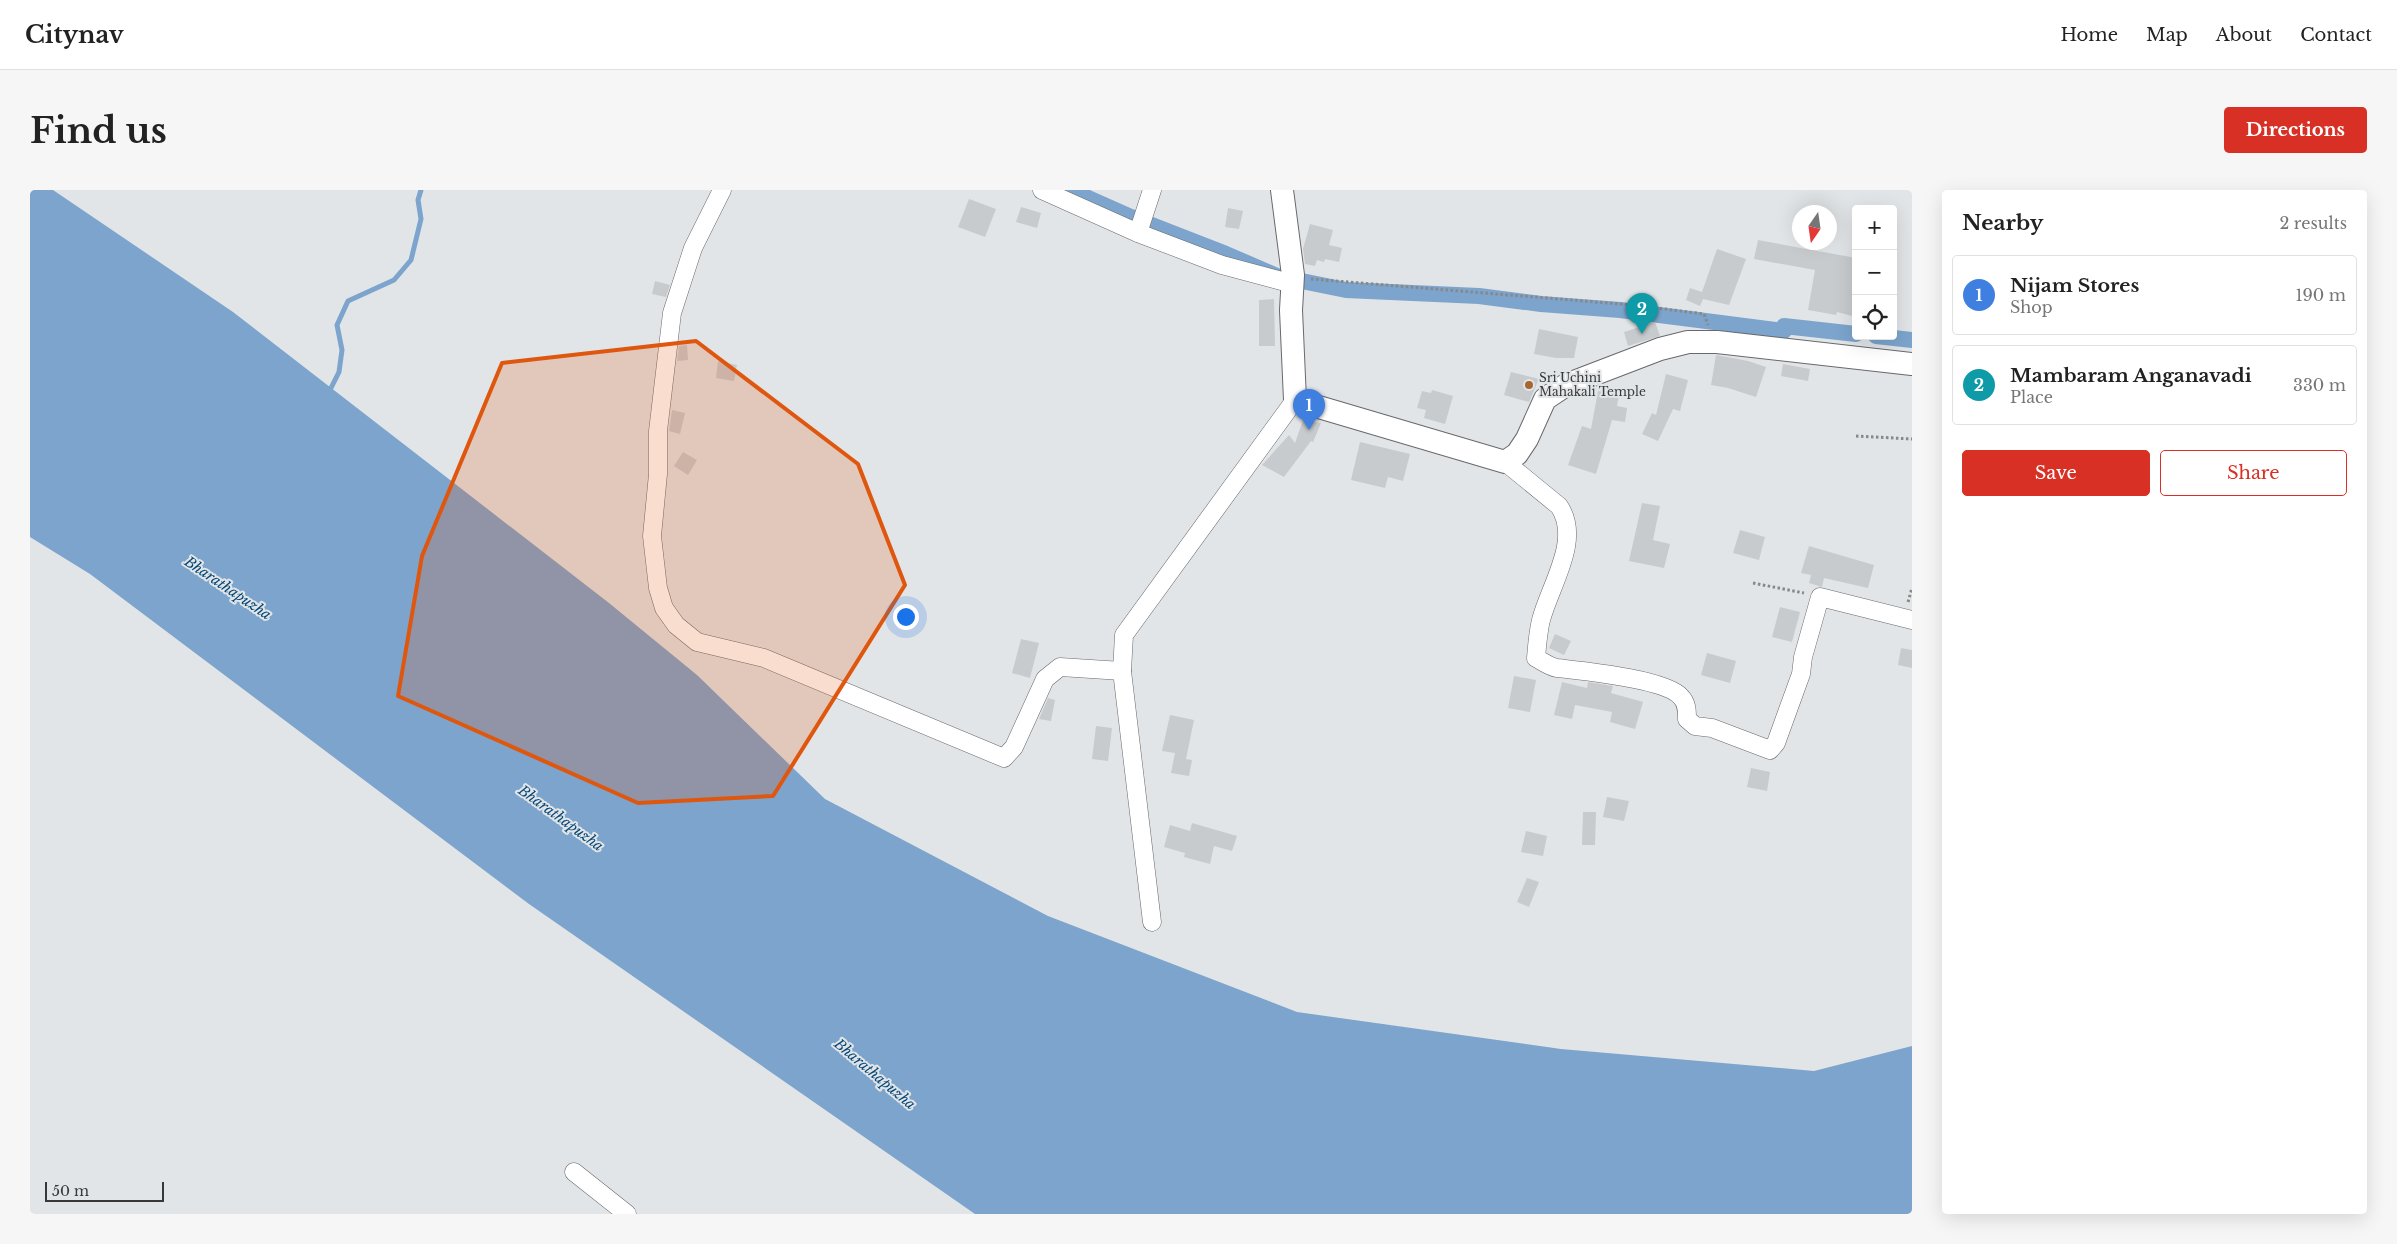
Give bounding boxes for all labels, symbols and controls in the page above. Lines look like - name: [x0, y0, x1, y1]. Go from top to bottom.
- text: Citynav: [25, 20, 124, 49]
- text: Home: [2060, 24, 2118, 46]
- text: Map: [2146, 24, 2188, 46]
- text: About: [2216, 24, 2272, 46]
- text: Contact: [2300, 24, 2372, 46]
- button: Directions: [2224, 107, 2367, 153]
- text: Find us: [30, 109, 167, 152]
- north arrow: [1792, 205, 1837, 250]
- map controls: [1852, 205, 1897, 340]
- button: +: [1852, 205, 1897, 250]
- text: Nearby: [1962, 210, 2043, 236]
- text: 2 results: [2279, 213, 2347, 233]
- button: −: [1852, 250, 1897, 295]
- text: Nijam Stores: [2010, 274, 2139, 297]
- text: 1: [1976, 285, 1982, 305]
- text: 190 m: [2295, 285, 2346, 305]
- pin: 2: [1626, 293, 1658, 334]
- button: locate: [1852, 295, 1897, 340]
- text: Shop: [2010, 297, 2053, 317]
- text: Mambaram Anganavadi: [2010, 364, 2252, 387]
- place label: Sri Uchini Mahakali Temple: [1539, 370, 1646, 399]
- text: 2: [1974, 375, 1984, 395]
- text: 330 m: [2293, 375, 2346, 395]
- marker: Sri Uchini Mahakali Temple: [1523, 379, 1535, 391]
- text: Place: [2010, 387, 2053, 407]
- pin: 1: [1293, 389, 1325, 430]
- button: Save: [1962, 450, 2150, 496]
- button: Share: [2160, 450, 2347, 496]
- water label: Bharathapuzha: [180, 552, 275, 624]
- your location: [893, 604, 919, 630]
- water label: Bharathapuzha: [514, 781, 607, 855]
- water label: Bharathapuzha: [830, 1034, 919, 1113]
- scale bar: [45, 1179, 164, 1202]
- text: 50 m: [52, 1182, 89, 1200]

